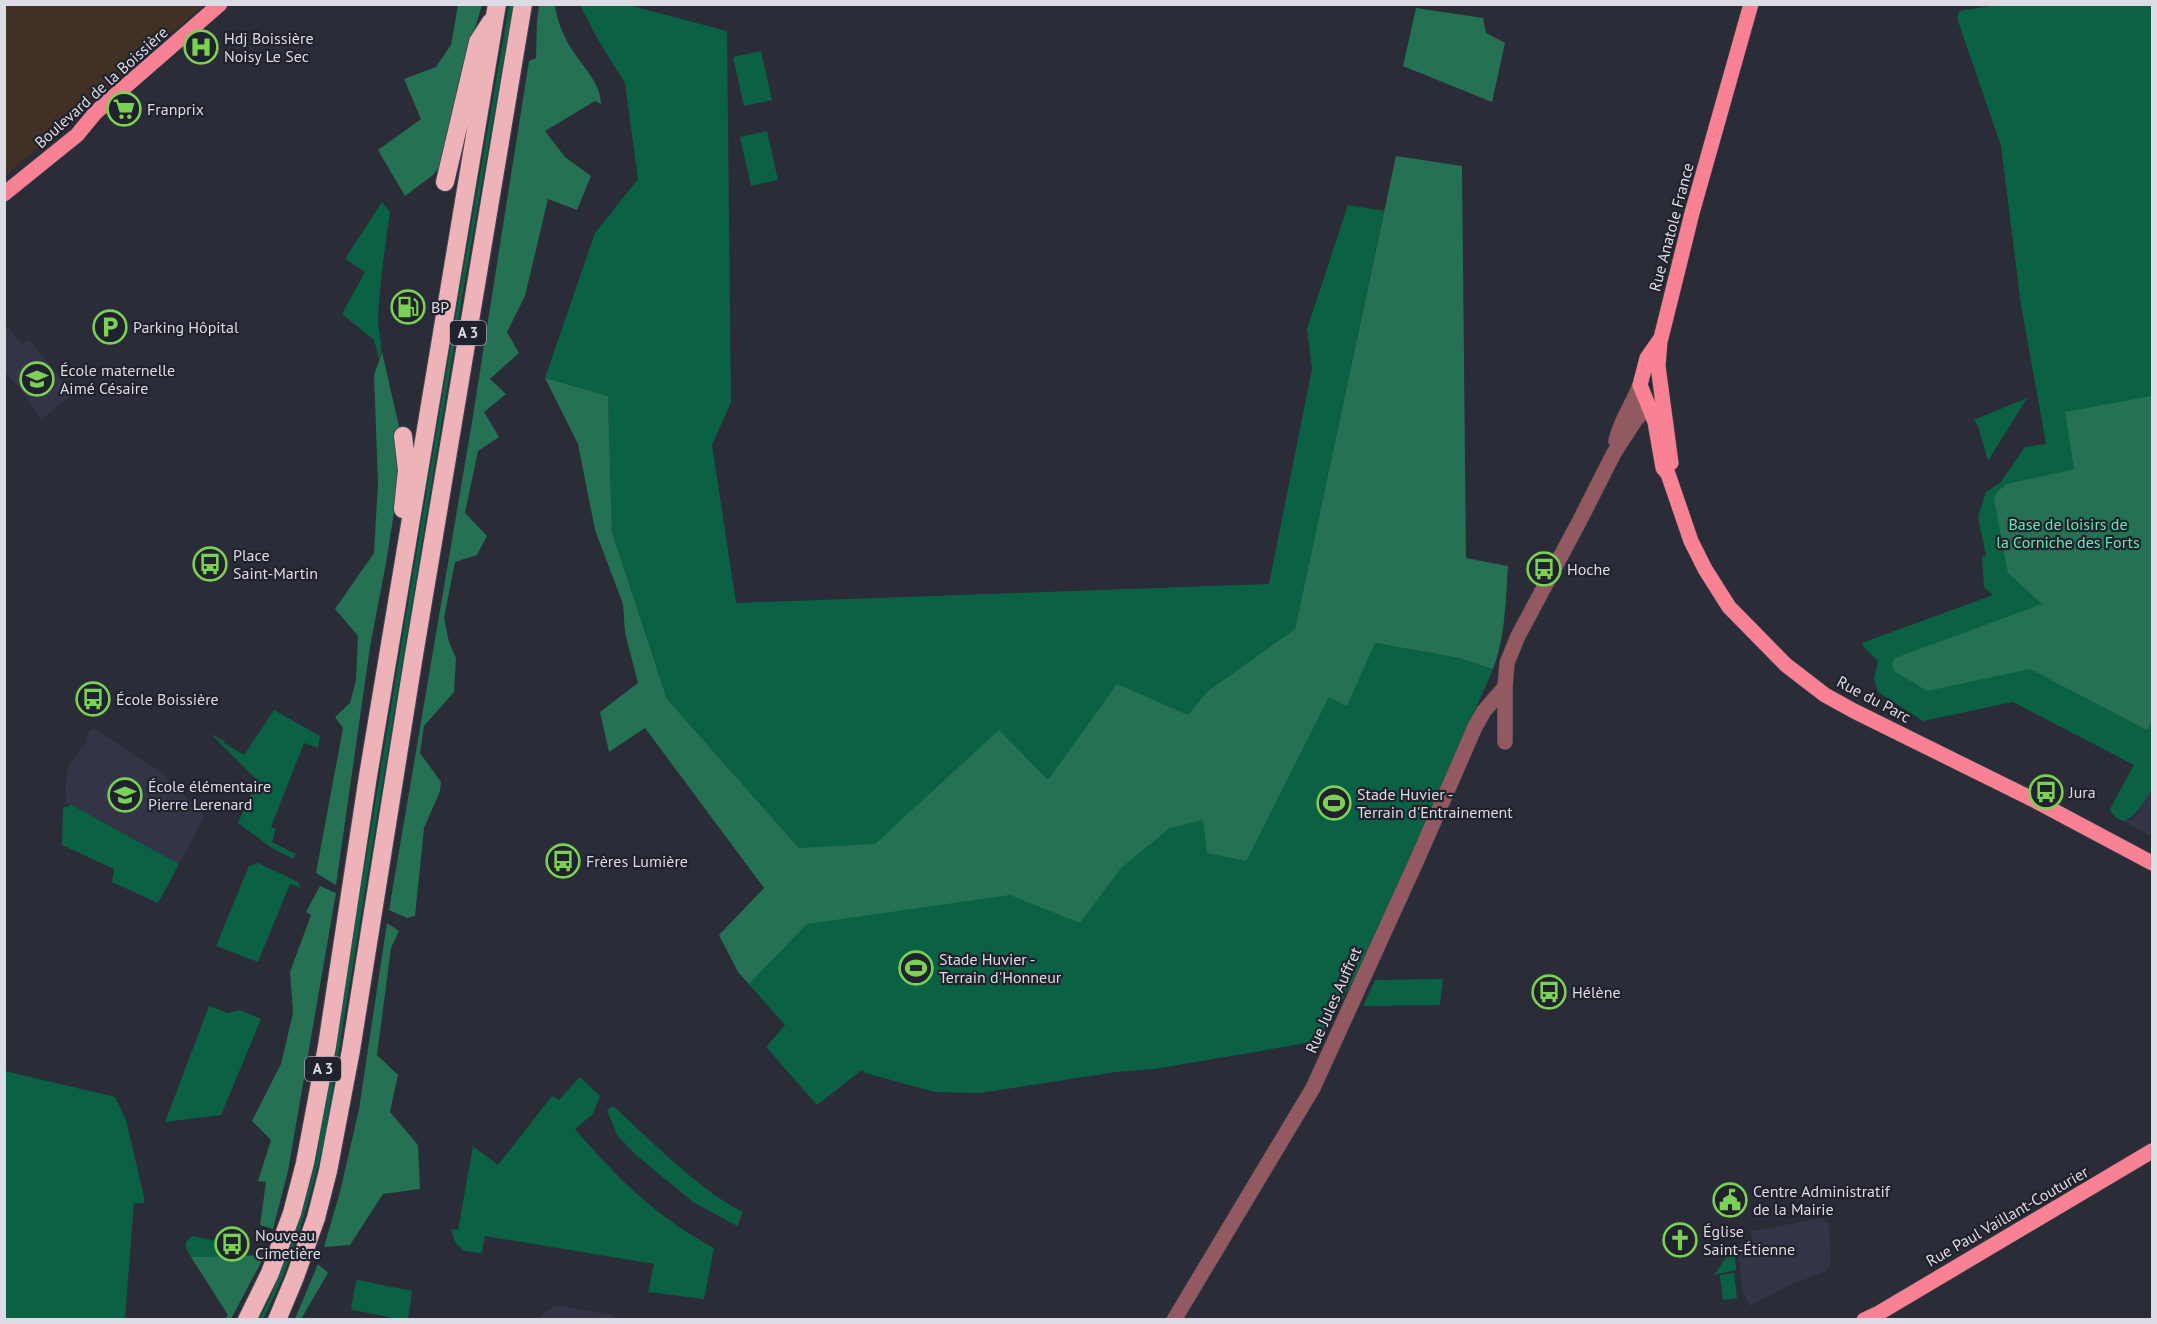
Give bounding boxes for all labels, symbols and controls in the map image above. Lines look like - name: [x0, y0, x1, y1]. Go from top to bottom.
- street label: Boulevard de la Boissière: [30, 22, 172, 152]
- place label: Hdj Boissière Noisy Le Sec: [224, 28, 314, 66]
- hospital icon: Hdj Boissière Noisy Le Sec: [183, 29, 219, 65]
- supermarket icon: Franprix: [106, 91, 142, 127]
- place label: Franprix: [147, 99, 204, 119]
- street label: Rue Anatole France: [1644, 161, 1698, 293]
- fuel station icon: BP: [390, 289, 426, 325]
- place label: BP: [431, 297, 449, 317]
- parking icon: Parking Hôpital: [92, 309, 128, 345]
- place label: Parking Hôpital: [133, 317, 239, 337]
- road number: A 3: [450, 321, 486, 345]
- place label: École maternelle Aimé Césaire: [60, 360, 175, 398]
- school or university icon: École maternelle Aimé Césaire: [19, 361, 55, 397]
- park label: Base de loisirs de la Corniche des Forts: [1996, 514, 2140, 552]
- place label: Place Saint-Martin: [233, 545, 318, 583]
- bus stop icon: Place Saint-Martin: [192, 546, 228, 582]
- bus stop icon: Hoche: [1526, 551, 1562, 587]
- place label: Hoche: [1567, 559, 1610, 579]
- street label: Rue du Parc: [1834, 671, 1914, 727]
- bus stop icon: École Boissière: [75, 681, 111, 717]
- place label: École Boissière: [116, 689, 219, 709]
- bus stop icon: Jura: [2028, 774, 2064, 810]
- place label: École élémentaire Pierre Lerenard: [148, 776, 271, 814]
- school or university icon: École élémentaire Pierre Lerenard: [107, 777, 143, 813]
- place label: Jura: [2068, 782, 2096, 802]
- place label: Stade Huvier - Terrain d'Entrainement: [1357, 784, 1513, 822]
- sports icon: Stade Huvier - Terrain d'Entrainement: [1316, 785, 1352, 821]
- bus stop icon: Frères Lumière: [545, 843, 581, 879]
- place label: Frères Lumière: [586, 851, 688, 871]
- street label: Rue Jules Auffret: [1301, 943, 1366, 1056]
- place label: Stade Huvier - Terrain d'Honneur: [939, 949, 1062, 987]
- sports icon: Stade Huvier - Terrain d'Honneur: [898, 950, 934, 986]
- bus stop icon: Hélène: [1531, 974, 1567, 1010]
- place label: Hélène: [1572, 982, 1621, 1002]
- road number: A 3: [305, 1057, 341, 1081]
- street label: Rue Paul Vaillant-Couturier: [1922, 1161, 2092, 1271]
- place label: Centre Administratif de la Mairie: [1753, 1181, 1891, 1219]
- public building icon: Centre Administratif de la Mairie: [1712, 1182, 1748, 1218]
- place label: Église Saint-Étienne: [1703, 1221, 1795, 1259]
- church icon: Église Saint-Étienne: [1662, 1222, 1698, 1258]
- place label: Nouveau Cimetière: [255, 1225, 321, 1263]
- bus stop icon: Nouveau Cimetière: [214, 1226, 250, 1262]

